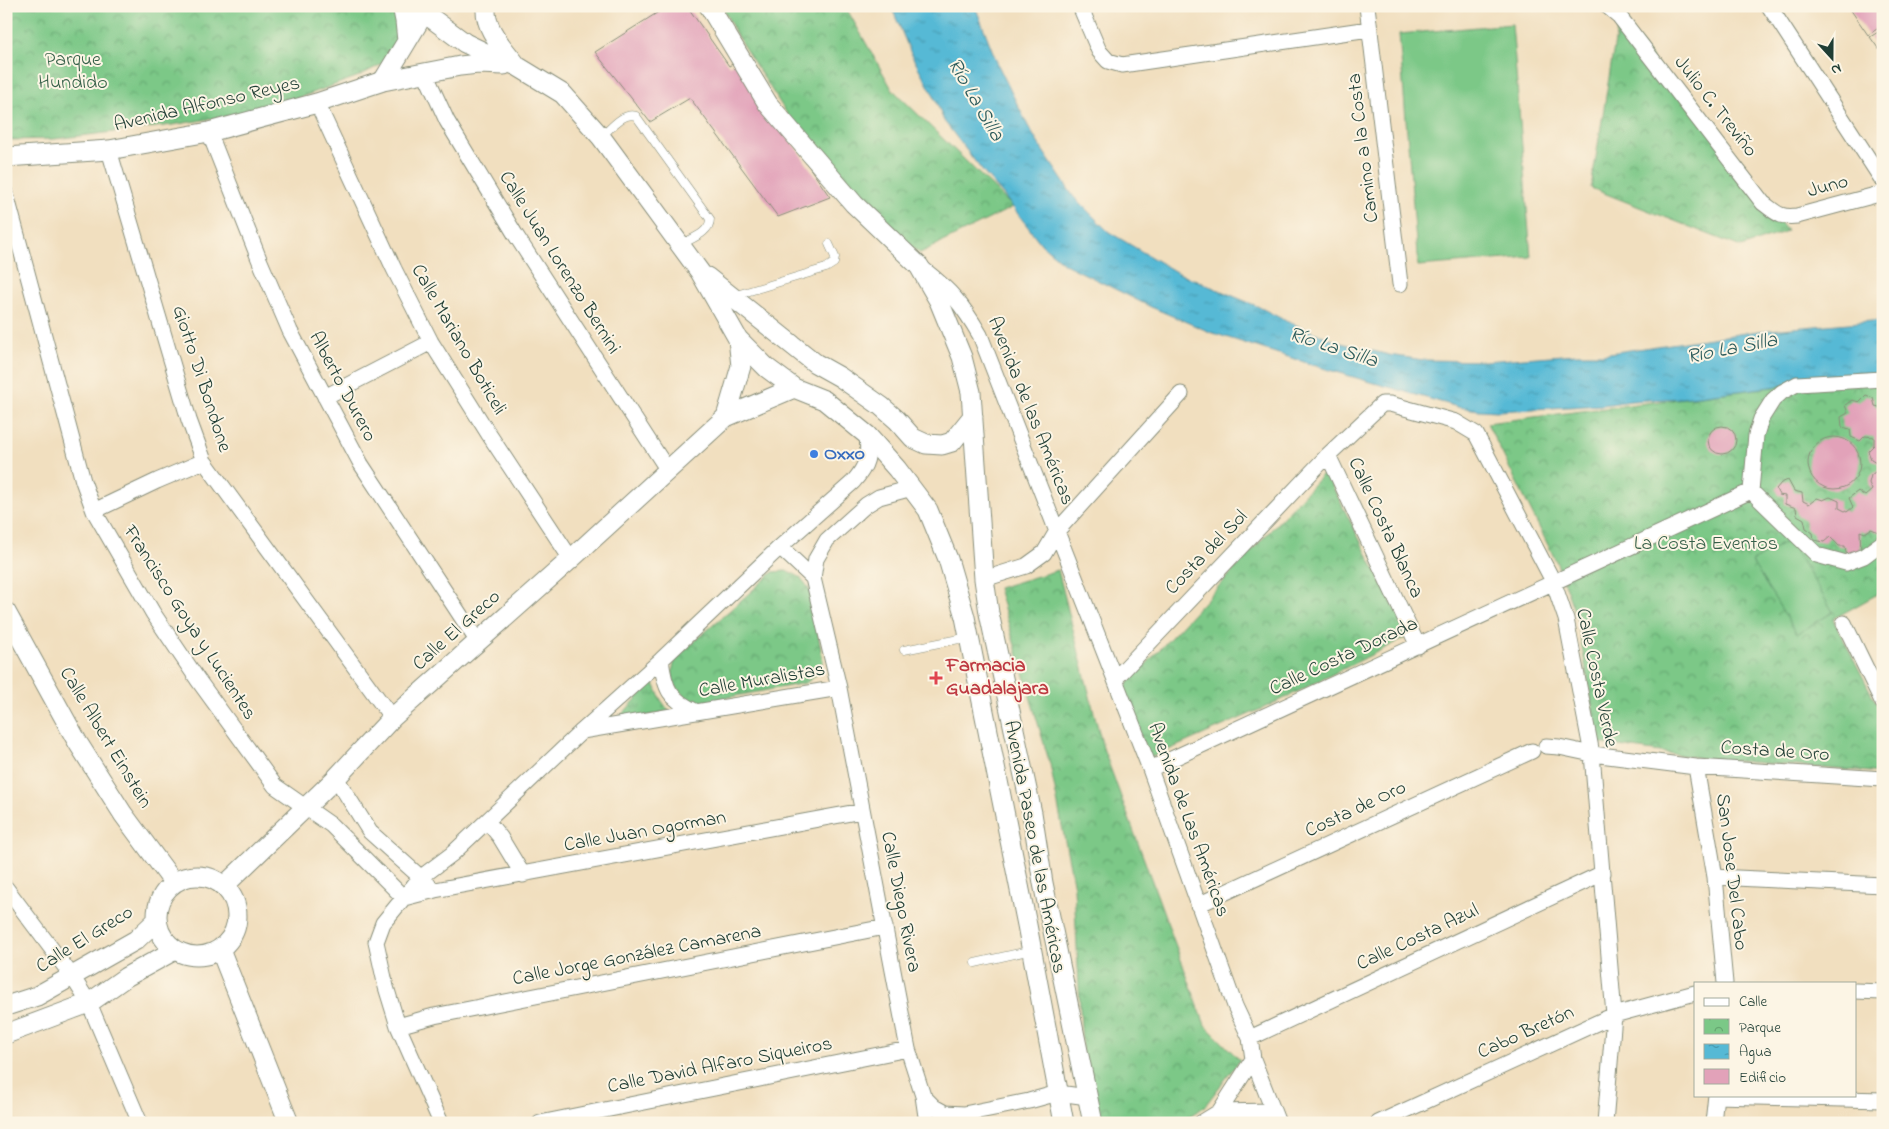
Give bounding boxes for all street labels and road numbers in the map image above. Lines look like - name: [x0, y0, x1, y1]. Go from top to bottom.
- street label: Julio C. Treviño: [1666, 50, 1764, 164]
- street label: Avenida Alfonso Reyes: [111, 70, 303, 140]
- street label: Camino a la Costa: [1340, 72, 1388, 224]
- street label: Calle Juan Lorenzo Bernini: [491, 166, 627, 360]
- street label: Juno: [1804, 168, 1852, 206]
- street label: Calle Mariano Boticeli: [403, 259, 513, 421]
- street label: Giotto Di Bondone: [164, 302, 238, 456]
- street label: Avenida de las Américas: [979, 312, 1081, 510]
- street label: Alberto Durero: [301, 327, 383, 447]
- street label: Calle Costa Blanca: [1340, 453, 1430, 603]
- street label: Costa del Sol: [1159, 504, 1255, 602]
- street label: Francisco Goya y Lucientes: [114, 519, 263, 726]
- street label: Calle El Greco: [406, 583, 508, 679]
- street label: Calle Costa Verde: [1567, 606, 1625, 750]
- street label: Calle Costa Dorada: [1265, 610, 1423, 704]
- street label: Calle Muralistas: [697, 656, 827, 706]
- street label: Calle Albert Einstein: [51, 662, 159, 814]
- street label: Avenida Paseo de las Américas: [995, 718, 1073, 976]
- street label: Avenida de Las Américas: [1139, 719, 1237, 921]
- street label: Costa de Oro: [1720, 734, 1830, 770]
- street label: Costa de Oro: [1300, 774, 1412, 846]
- street label: San Jose Del Cabo: [1707, 792, 1755, 952]
- street label: Calle Juan Ogorman: [562, 803, 729, 862]
- street label: Calle Diego Rivera: [871, 829, 928, 975]
- street label: Calle Costa Azul: [1352, 897, 1484, 979]
- street label: Calle El Greco: [31, 899, 139, 981]
- street label: Calle Jorge González Camarena: [510, 918, 764, 995]
- street label: Cabo Bretón: [1473, 999, 1579, 1067]
- street label: Calle David Alfaro Siqueiros: [605, 1030, 835, 1102]

